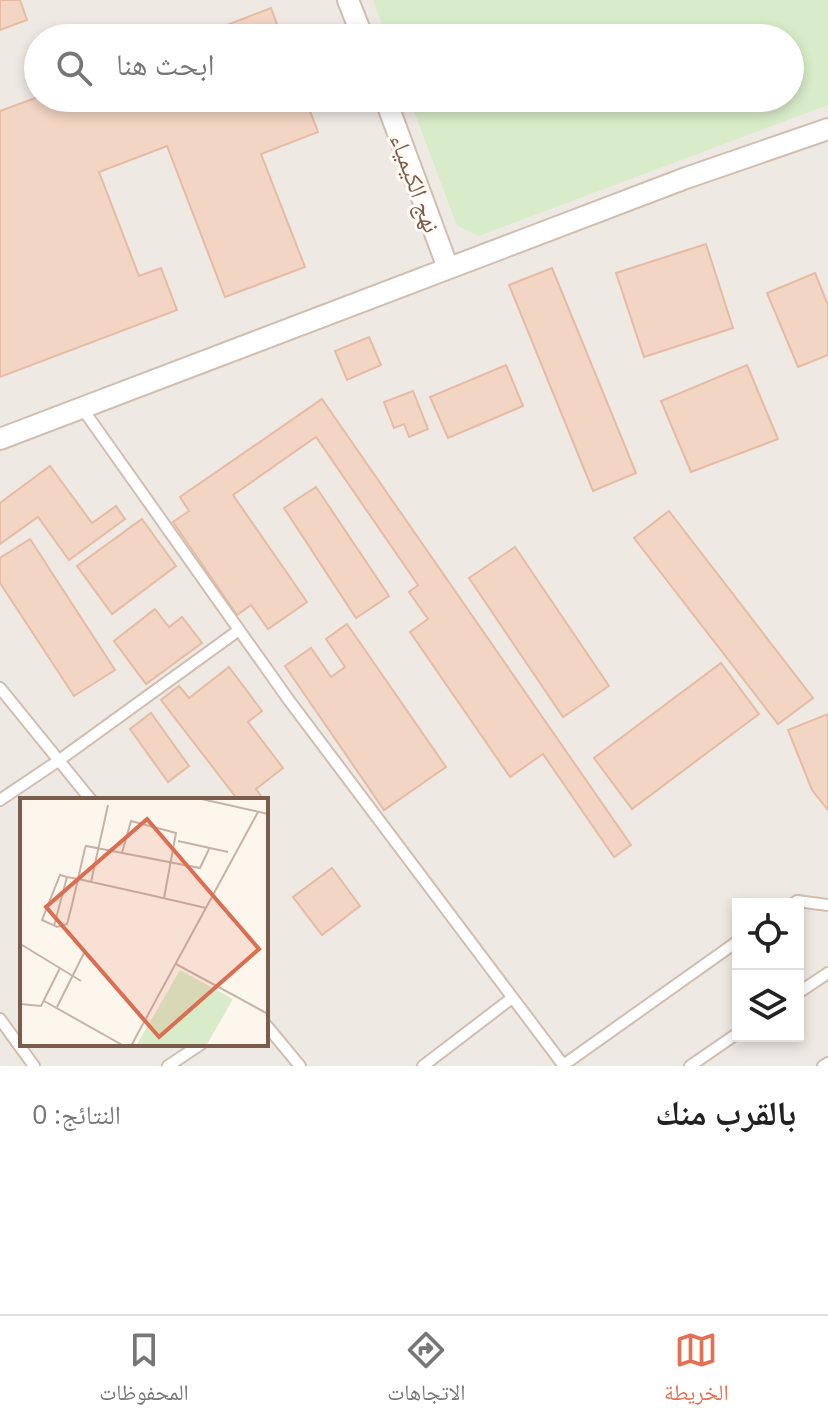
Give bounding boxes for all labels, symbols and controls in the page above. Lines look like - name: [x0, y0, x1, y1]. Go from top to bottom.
- search box: [24, 24, 804, 112]
- text: ابحث هنا: [116, 44, 215, 83]
- icon: search: [52, 46, 96, 90]
- street label: نهج الكيمياء: [383, 129, 449, 237]
- inset map: [20, 798, 268, 1046]
- map controls: [732, 898, 804, 1042]
- button: locate: [732, 898, 804, 970]
- button: layers: [732, 970, 804, 1042]
- text: بالقرب منك: [655, 1090, 796, 1134]
- text: النتائج: 0: [32, 1097, 121, 1131]
- tab: المحفوظات: [99, 1328, 189, 1414]
- tab: الاتجاهات: [387, 1328, 465, 1414]
- tab: الخريطة: [664, 1328, 729, 1414]

